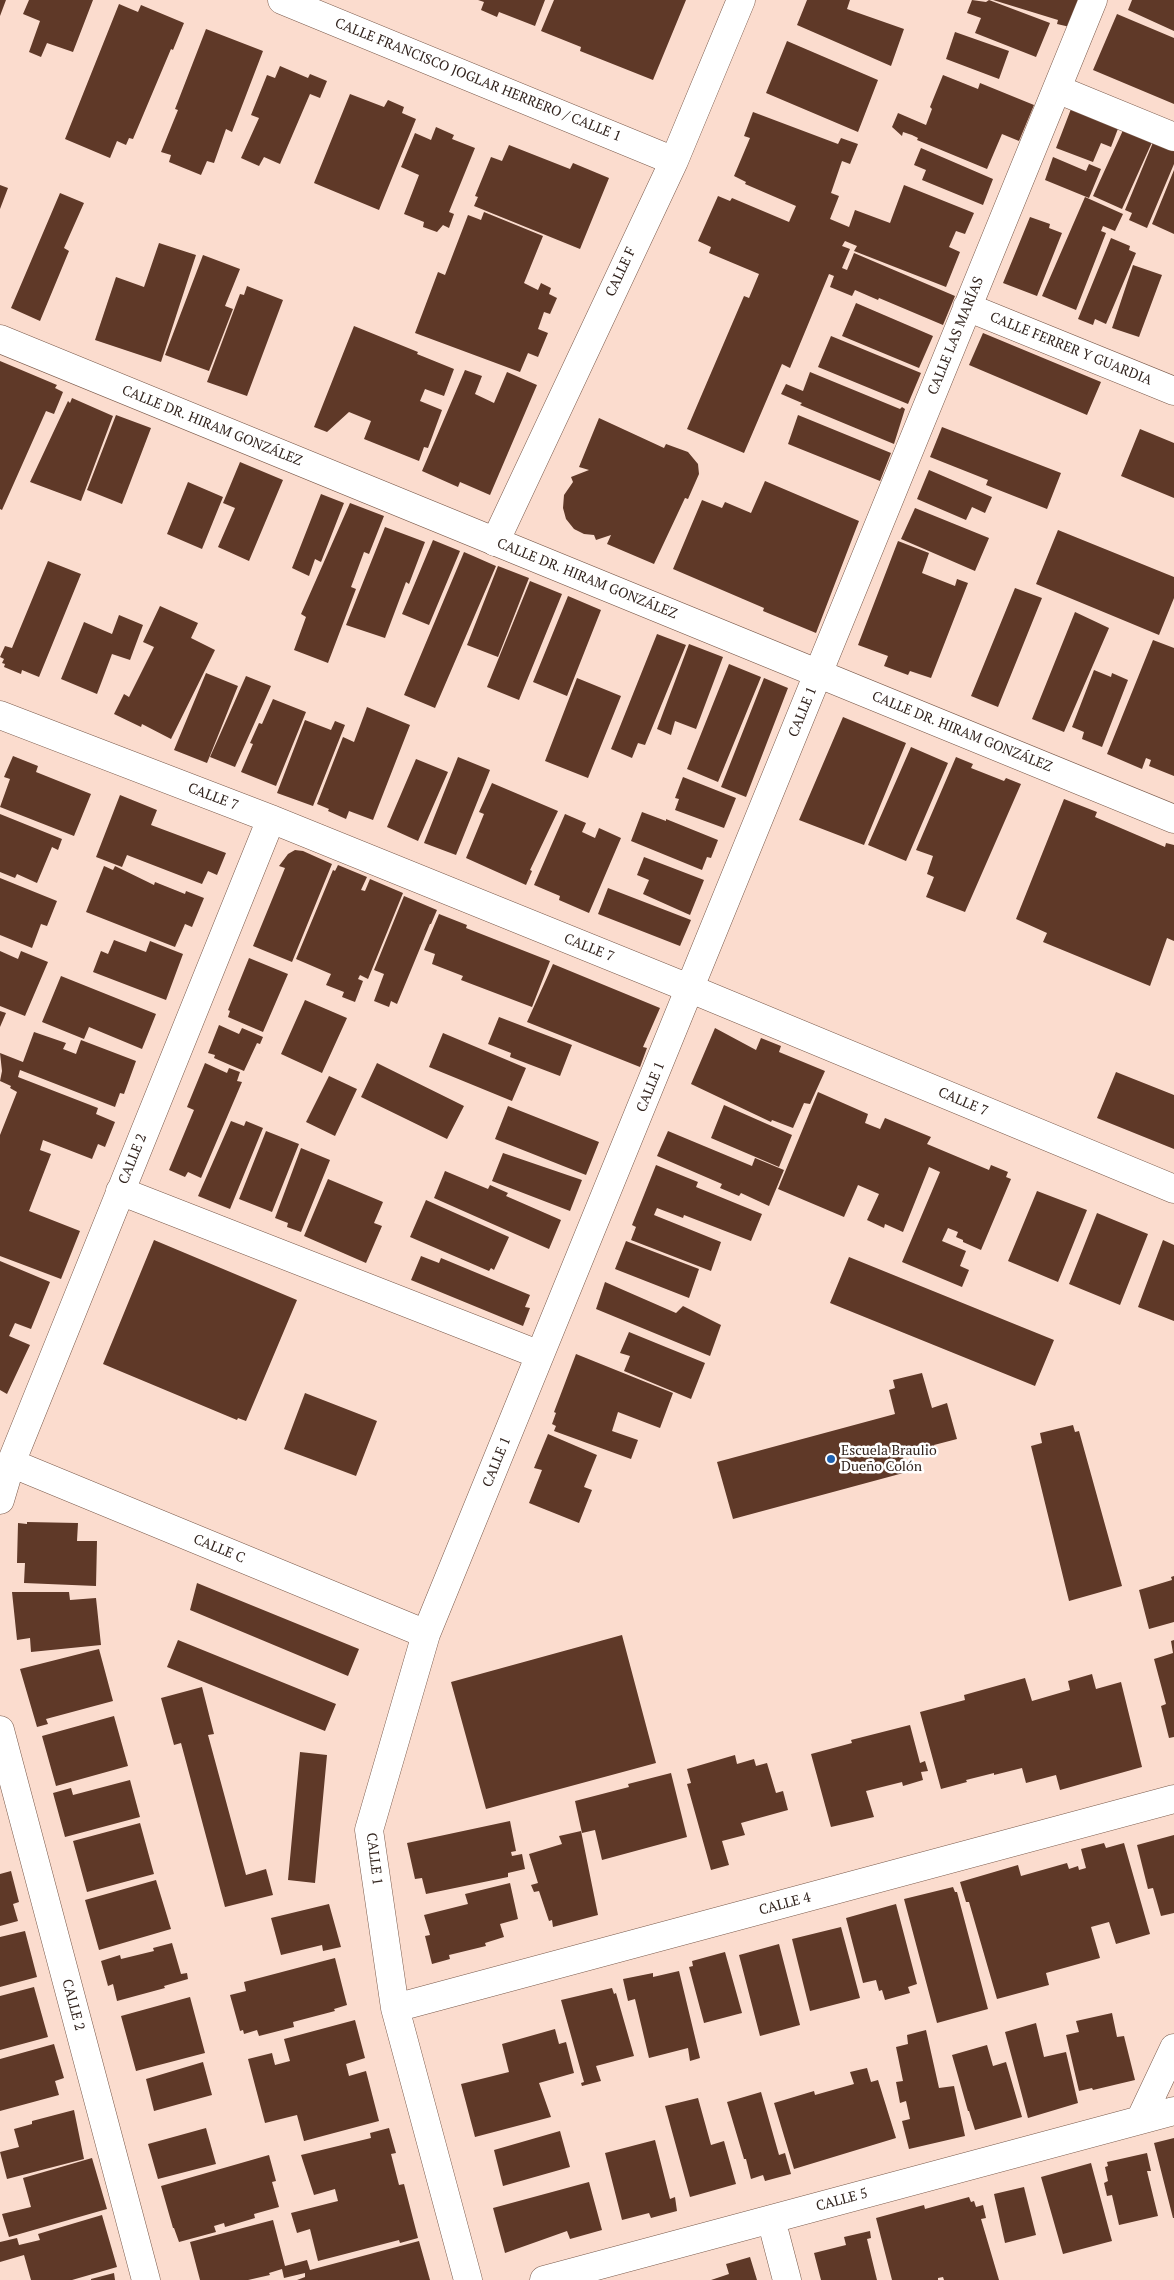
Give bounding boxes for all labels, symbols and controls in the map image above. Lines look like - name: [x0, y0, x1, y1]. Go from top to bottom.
- street label: CALLE FRANCISCO JOGLAR HERRERO / CALLE 1: [332, 15, 624, 145]
- street label: CALLE F: [602, 245, 640, 299]
- street label: CALLE LAS MARÍAS: [925, 274, 987, 398]
- street label: CALLE FERRER Y GUARDIA: [987, 309, 1155, 389]
- street label: CALLE DR. HIRAM GONZÁLEZ: [119, 382, 305, 470]
- street label: CALLE DR. HIRAM GONZÁLEZ: [494, 535, 680, 623]
- street label: CALLE 1: [785, 684, 821, 740]
- street label: CALLE DR. HIRAM GONZÁLEZ: [869, 688, 1055, 776]
- street label: CALLE 7: [185, 780, 241, 814]
- street label: CALLE 7: [561, 930, 617, 966]
- street label: CALLE 1: [633, 1059, 669, 1115]
- street label: CALLE 7: [935, 1084, 991, 1120]
- street label: CALLE 2: [115, 1131, 151, 1187]
- street label: CALLE 1: [479, 1434, 515, 1490]
- place label: Escuela Braulio Dueño Colón: [841, 1443, 937, 1475]
- marker: Escuela Braulio Dueño Colón: [825, 1453, 837, 1465]
- street label: CALLE C: [191, 1531, 247, 1567]
- street label: CALLE 1: [362, 1832, 386, 1886]
- street label: CALLE 4: [757, 1889, 813, 1919]
- street label: CALLE 2: [58, 1977, 88, 2033]
- street label: CALLE 5: [814, 2185, 870, 2215]

